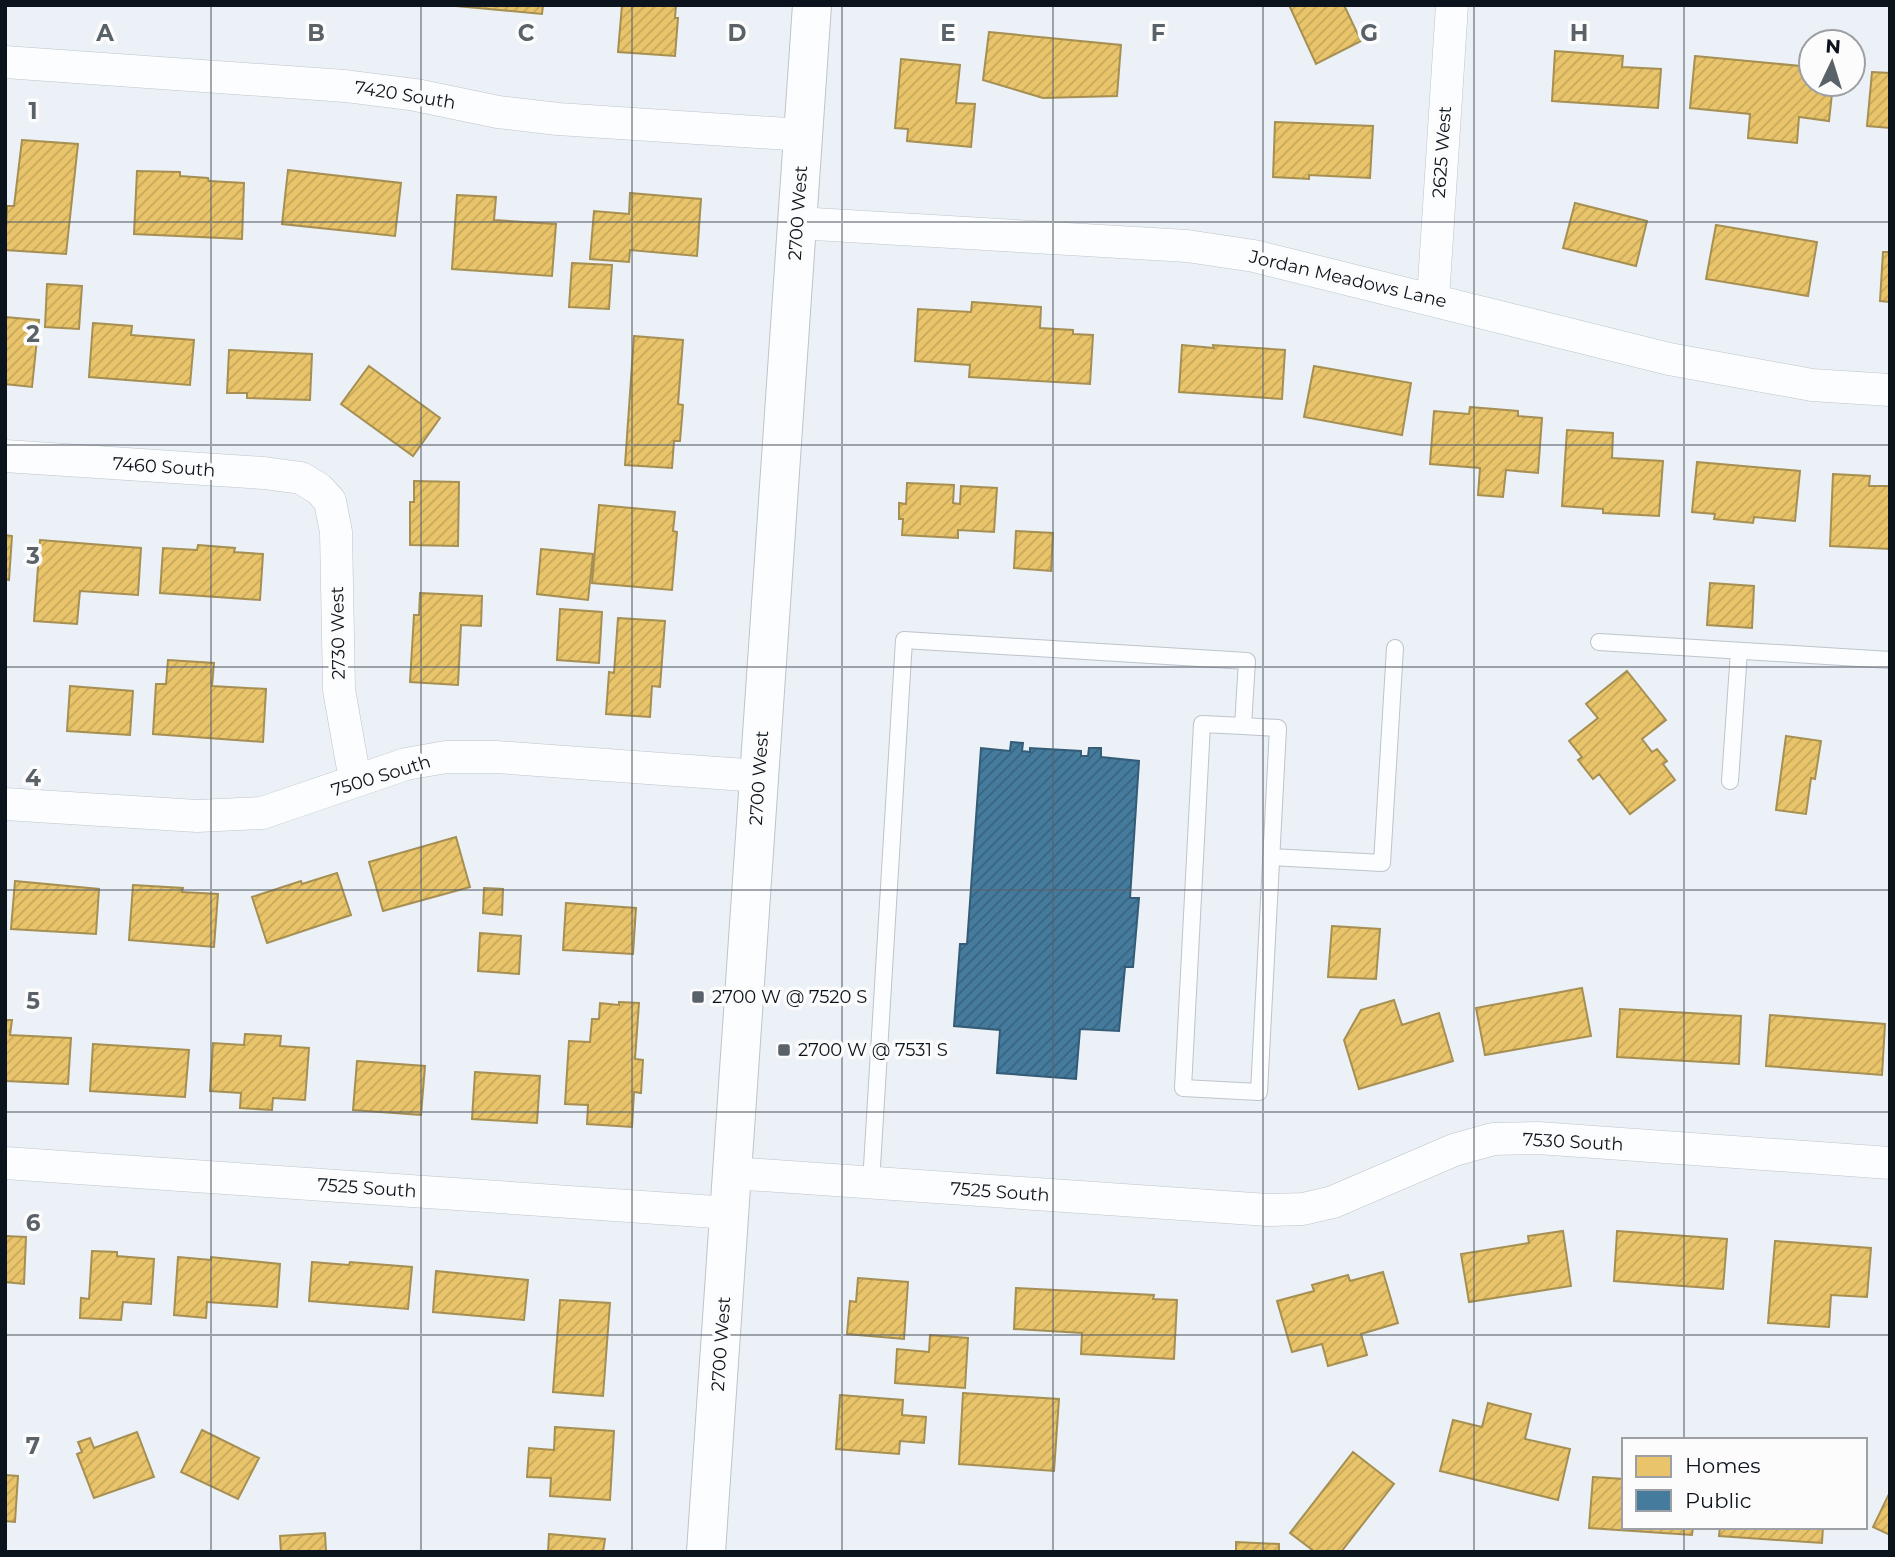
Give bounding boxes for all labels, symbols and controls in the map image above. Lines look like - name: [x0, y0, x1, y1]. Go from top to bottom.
- text: A: [95, 19, 114, 47]
- text: B: [307, 19, 325, 47]
- text: C: [518, 19, 535, 47]
- text: D: [728, 19, 747, 47]
- text: E: [940, 19, 956, 47]
- text: F: [1151, 19, 1166, 47]
- text: G: [1360, 19, 1378, 47]
- text: H: [1570, 19, 1588, 47]
- north arrow: [1797, 28, 1867, 98]
- text: N: [1825, 35, 1842, 59]
- street label: 7420 South: [353, 76, 457, 114]
- text: 1: [28, 97, 38, 125]
- street label: 2625 West: [1428, 105, 1456, 199]
- street label: 2700 West: [784, 165, 812, 261]
- street label: Jordan Meadows Lane: [1246, 245, 1449, 312]
- text: 2: [26, 320, 40, 348]
- street label: 7460 South: [112, 452, 216, 482]
- text: 3: [25, 542, 40, 570]
- street label: 2730 West: [326, 586, 350, 680]
- street label: 2700 West: [745, 730, 773, 826]
- street label: 7500 South: [329, 750, 433, 802]
- text: 4: [25, 764, 41, 792]
- place label: 2700 W @ 7520 S: [712, 986, 867, 1008]
- text: 5: [26, 987, 40, 1015]
- marker: 2700 W @ 7520 S: [690, 989, 706, 1005]
- place label: 2700 W @ 7531 S: [798, 1039, 948, 1061]
- marker: 2700 W @ 7531 S: [776, 1042, 792, 1058]
- street label: 7530 South: [1522, 1128, 1624, 1156]
- street label: 7525 South: [317, 1174, 417, 1202]
- street label: 7525 South: [950, 1178, 1050, 1206]
- text: 6: [26, 1209, 41, 1237]
- street label: 2700 West: [707, 1296, 735, 1392]
- text: 7: [26, 1432, 40, 1460]
- legend: [1622, 1438, 1867, 1529]
- text: Homes: [1685, 1453, 1760, 1478]
- text: Public: [1685, 1488, 1752, 1513]

